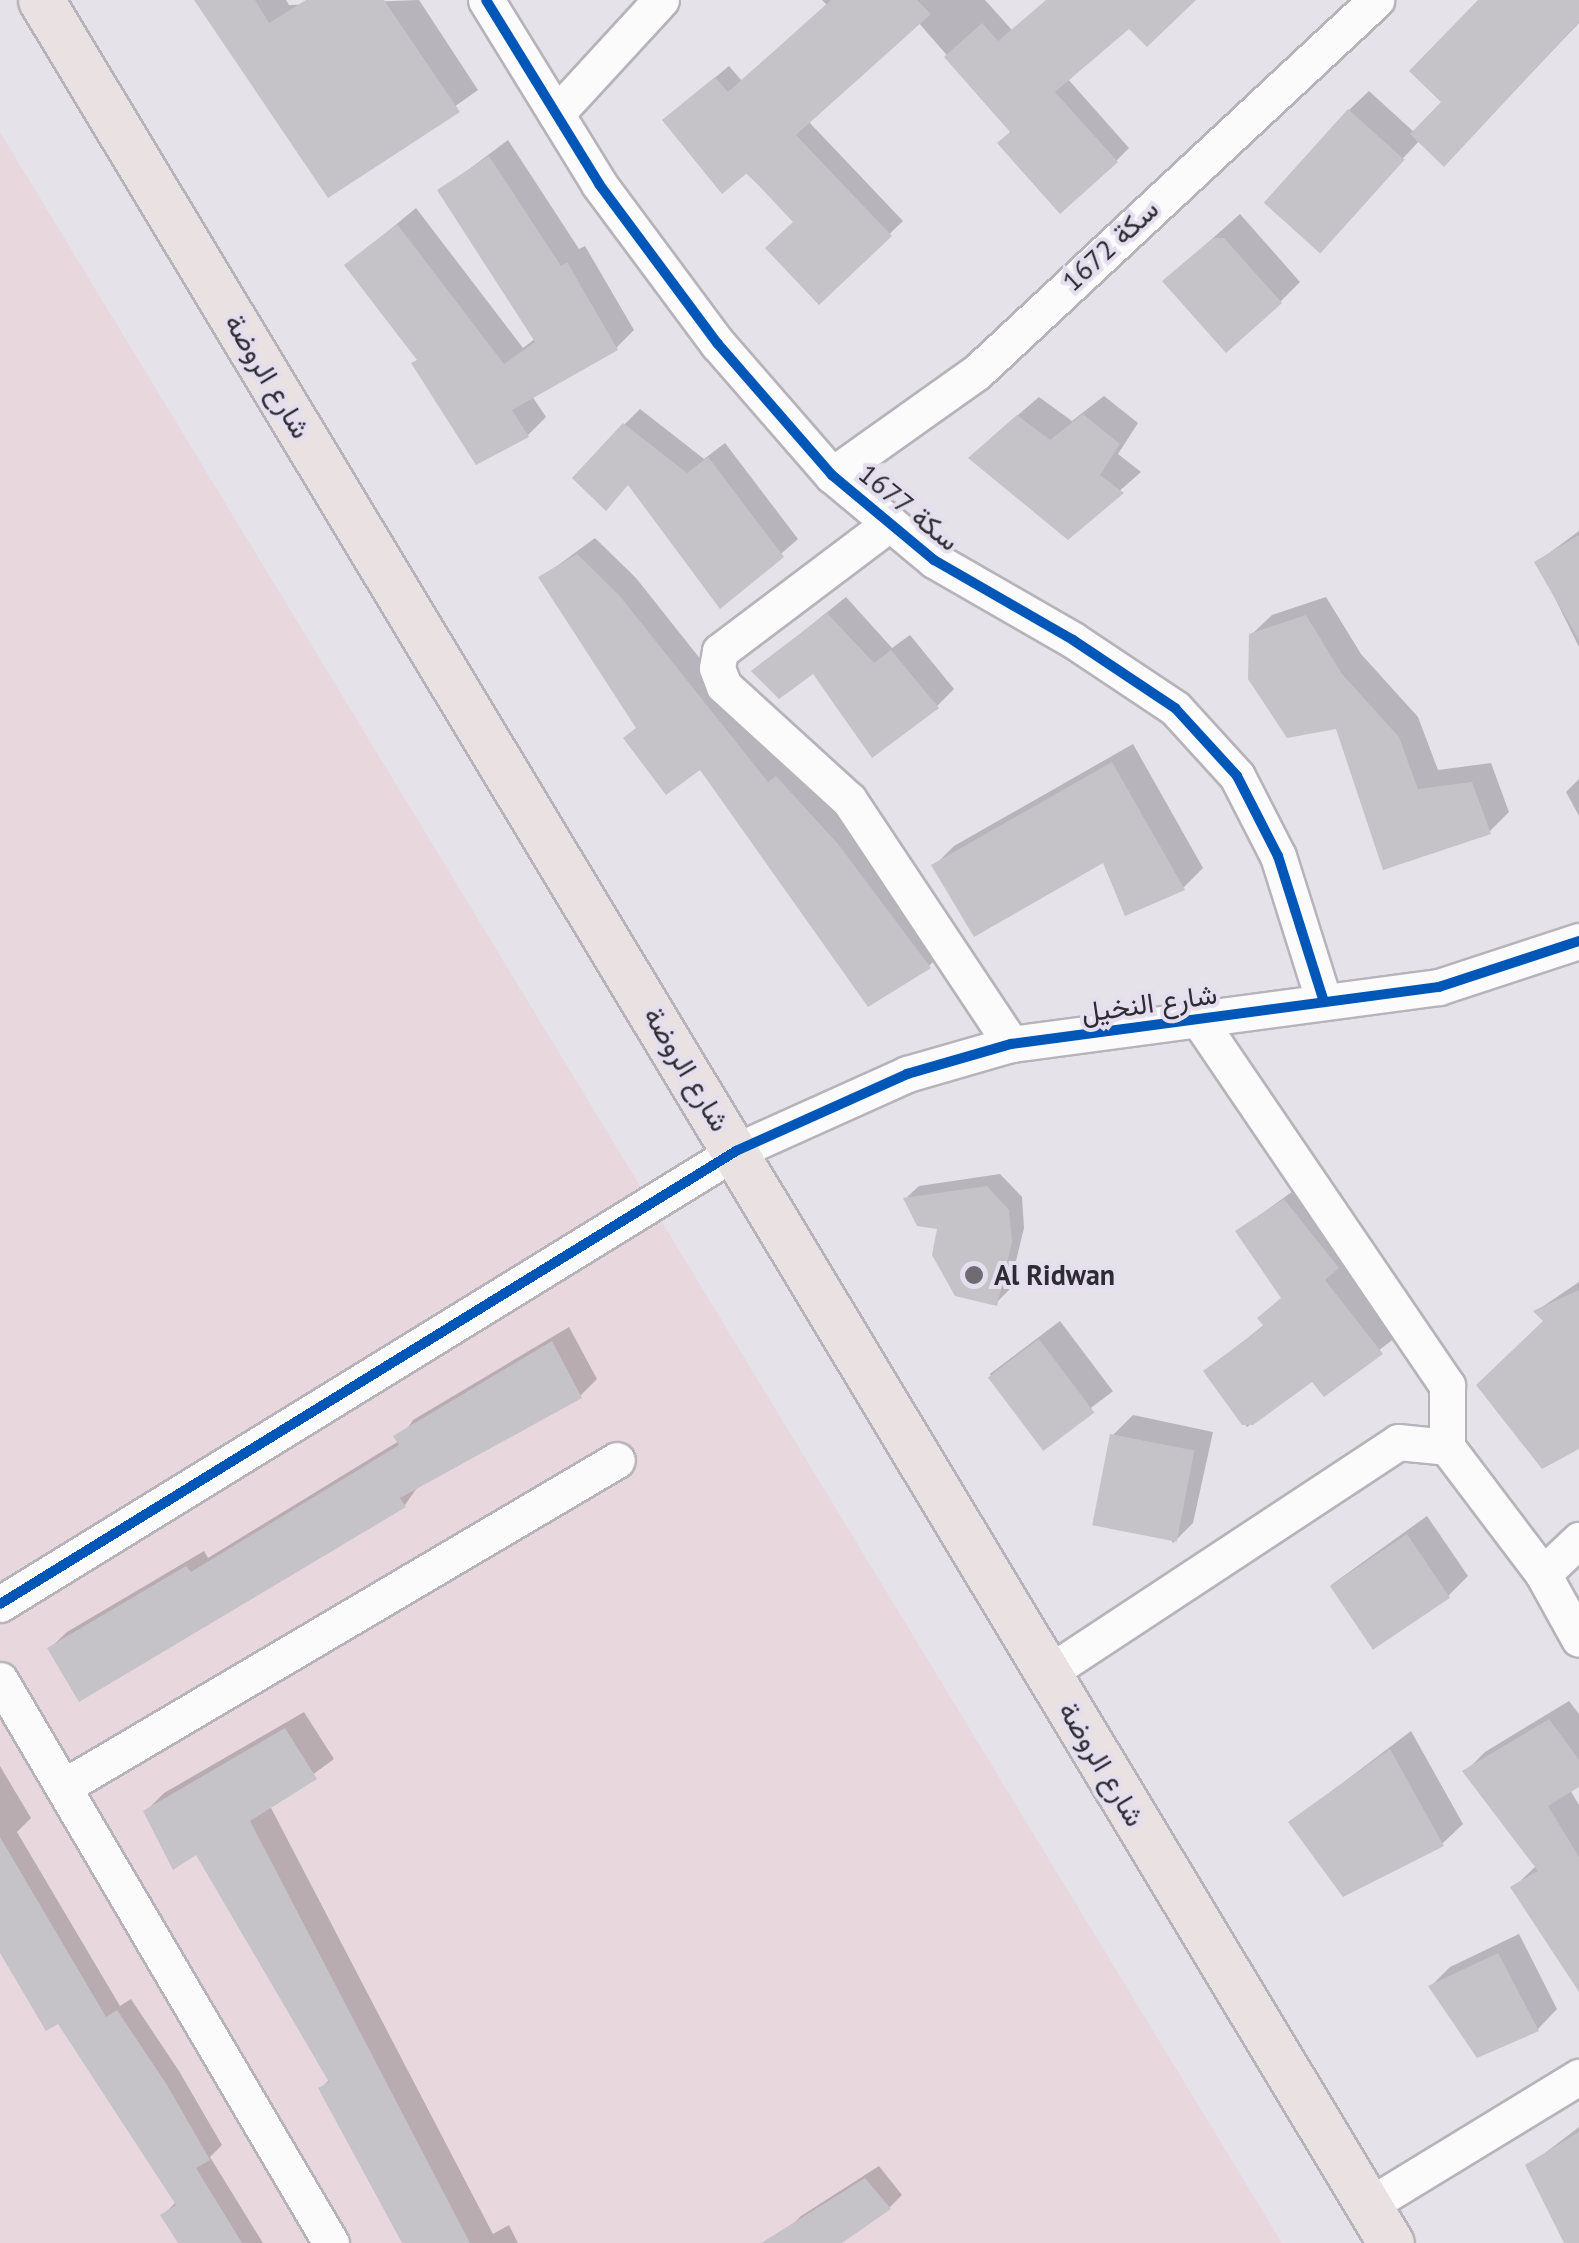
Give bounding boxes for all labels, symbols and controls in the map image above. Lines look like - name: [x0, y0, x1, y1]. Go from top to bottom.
- street label: سكة 1672: [1055, 192, 1165, 298]
- street label: شارع الروضة: [218, 308, 318, 444]
- street label: سكة 1677: [852, 456, 966, 558]
- street label: شارع النخيل: [1079, 977, 1219, 1029]
- street label: شارع الروضة: [637, 1001, 737, 1137]
- place label: Al Ridwan: [994, 1258, 1115, 1292]
- marker: Al Ridwan: [963, 1264, 985, 1286]
- street label: شارع الروضة: [1052, 1696, 1152, 1832]

